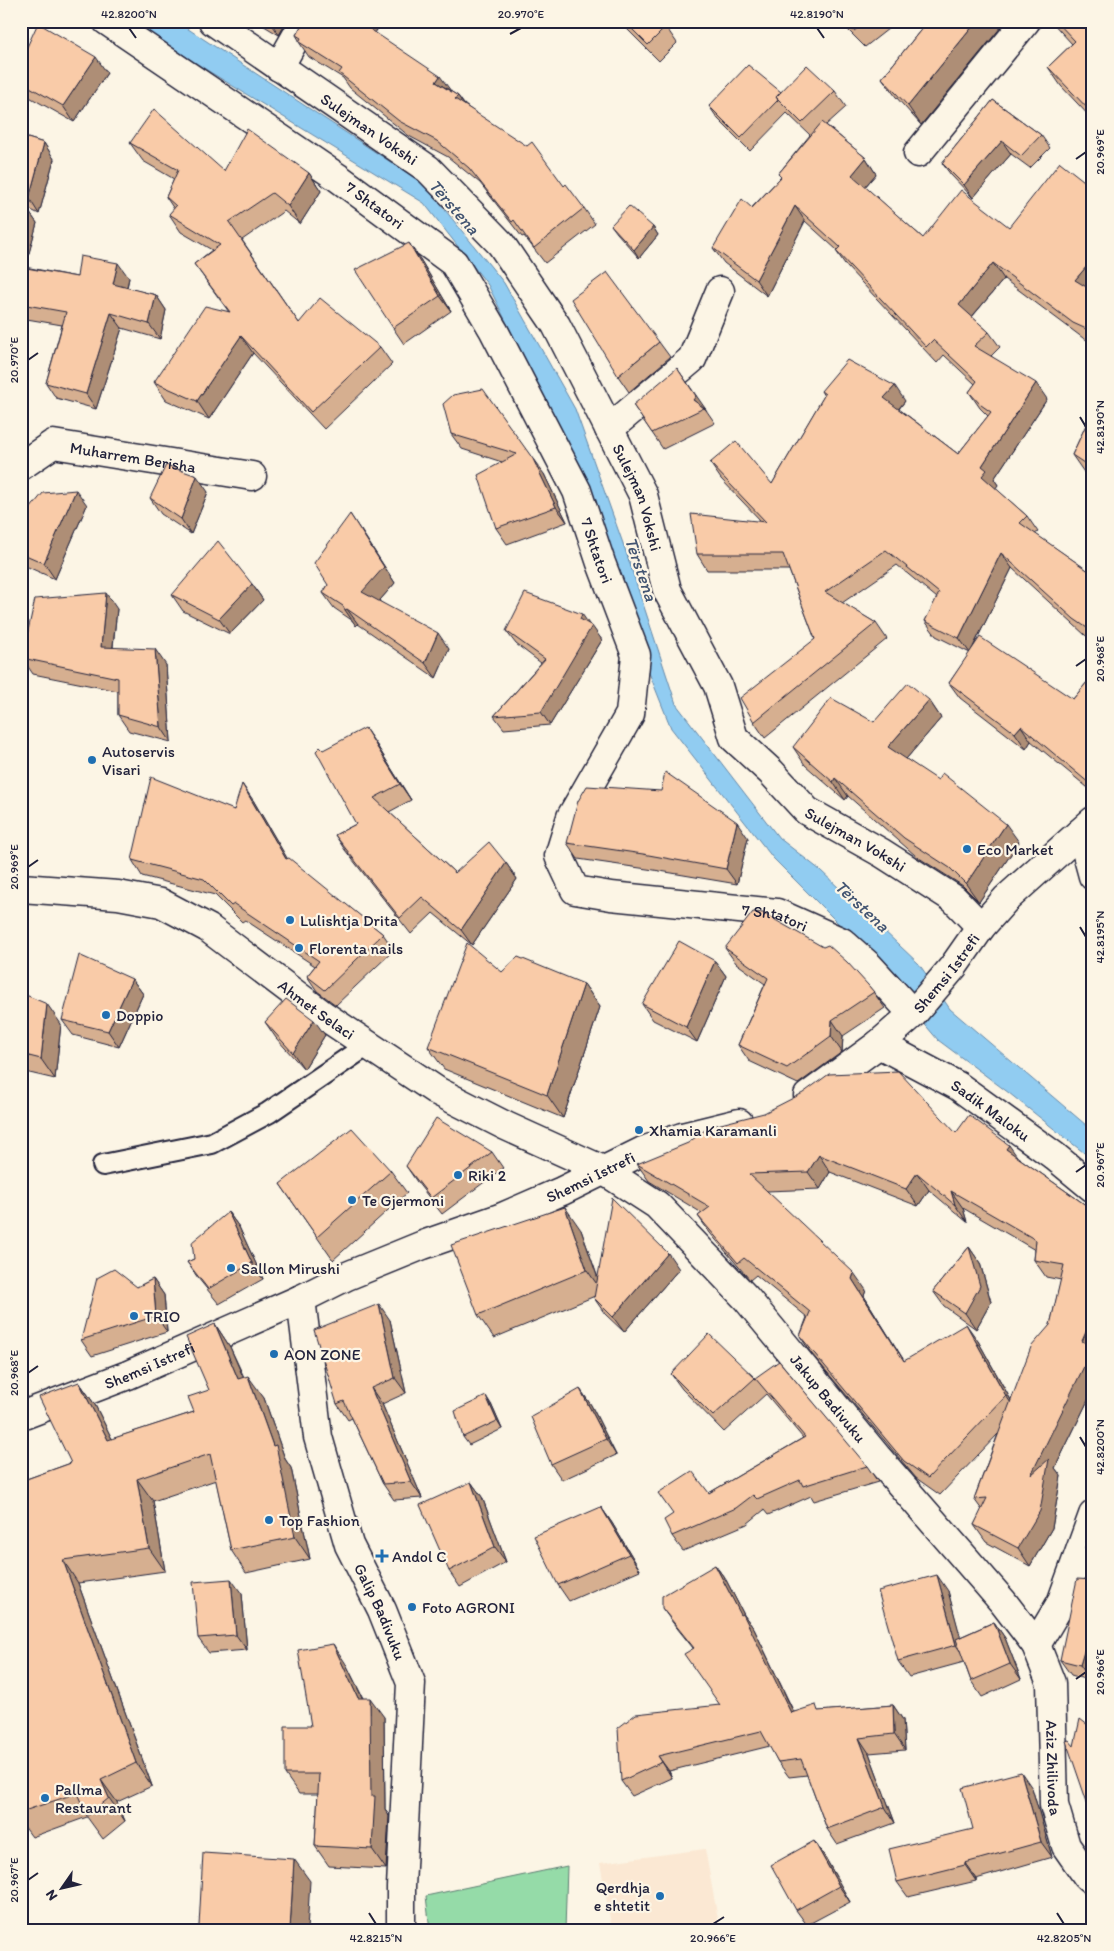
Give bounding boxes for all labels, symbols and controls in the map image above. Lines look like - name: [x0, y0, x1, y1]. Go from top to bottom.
- text: 42.8200°N: [101, 7, 157, 21]
- text: 20.970°E: [498, 7, 545, 21]
- text: 42.8190°N: [790, 7, 844, 21]
- street label: Sulejman Vokshi: [317, 89, 422, 169]
- text: 20.969°E: [1093, 129, 1107, 175]
- water label: Tërstena: [424, 175, 485, 240]
- street label: 7 Shtatori: [342, 177, 408, 233]
- text: 20.970°E: [7, 336, 21, 383]
- text: 42.8190°N: [1093, 400, 1107, 454]
- street label: Muharrem Berisha: [69, 437, 198, 476]
- street label: Sulejman Vokshi: [609, 441, 666, 553]
- street label: 7 Shtatori: [577, 515, 617, 586]
- water label: Tërstena: [620, 534, 663, 605]
- text: 20.968°E: [1093, 636, 1107, 682]
- place label: Autoservis Visari: [102, 742, 175, 779]
- marker: Autoservis Visari: [86, 754, 98, 766]
- street label: Sulejman Vokshi: [802, 802, 910, 875]
- place label: Eco Market: [977, 840, 1054, 859]
- marker: Eco Market: [961, 843, 973, 855]
- text: 20.969°E: [7, 844, 21, 890]
- water label: Tërstena: [830, 875, 895, 937]
- street label: 7 Shtatori: [741, 900, 811, 935]
- place label: Lulishtja Drita: [300, 911, 398, 930]
- text: 42.8195°N: [1093, 911, 1107, 963]
- marker: Lulishtja Drita: [284, 914, 296, 926]
- street label: Shemsi Istrefi: [909, 929, 983, 1017]
- place label: Florenta nails: [309, 939, 403, 958]
- marker: Florenta nails: [293, 942, 305, 954]
- street label: Ahmet Selaci: [275, 975, 359, 1043]
- place label: Doppio: [116, 1006, 163, 1025]
- marker: Doppio: [100, 1009, 112, 1021]
- street label: Sadik Maloku: [948, 1075, 1034, 1145]
- place label: Xhamia Karamanli: [649, 1121, 777, 1140]
- marker: Xhamia Karamanli: [633, 1124, 645, 1136]
- text: 20.967°E: [1093, 1142, 1107, 1188]
- street label: Shemsi Istrefi: [543, 1147, 638, 1206]
- place label: Riki 2: [468, 1166, 507, 1185]
- marker: Riki 2: [452, 1169, 464, 1181]
- place label: Te Gjermoni: [362, 1191, 444, 1210]
- marker: Te Gjermoni: [346, 1194, 358, 1206]
- place label: Sallon Mirushi: [241, 1259, 340, 1278]
- marker: Sallon Mirushi: [225, 1262, 237, 1274]
- place label: TRIO: [144, 1307, 180, 1326]
- marker: TRIO: [128, 1310, 140, 1322]
- street label: Shemsi Istrefi: [101, 1338, 197, 1393]
- place label: AON ZONE: [284, 1345, 361, 1364]
- marker: AON ZONE: [268, 1348, 280, 1360]
- text: 20.968°E: [7, 1350, 21, 1396]
- street label: Jakup Badivuku: [786, 1350, 870, 1446]
- text: 42.8200°N: [1093, 1419, 1107, 1475]
- place label: Top Fashion: [279, 1511, 360, 1530]
- marker: Top Fashion: [263, 1514, 275, 1526]
- place label: Andol C: [392, 1547, 446, 1566]
- marker: Andol C: [376, 1550, 388, 1562]
- street label: Galip Badivuku: [350, 1560, 410, 1663]
- place label: Foto AGRONI: [422, 1598, 515, 1617]
- marker: Foto AGRONI: [406, 1601, 418, 1613]
- text: 20.966°E: [1093, 1649, 1107, 1695]
- street label: Aziz Zhilivoda: [1042, 1720, 1066, 1817]
- place label: Pallma Restaurant: [55, 1780, 132, 1817]
- marker: Pallma Restaurant: [39, 1792, 51, 1804]
- text: 20.967°E: [7, 1857, 21, 1903]
- north arrow: [38, 1864, 88, 1914]
- place label: Qerdhja e shtetit: [594, 1878, 650, 1915]
- text: N: [42, 1886, 61, 1904]
- marker: Qerdhja e shtetit: [654, 1890, 666, 1902]
- text: 42.8215°N: [350, 1931, 402, 1945]
- text: 20.966°E: [690, 1931, 736, 1945]
- text: 42.8205°N: [1037, 1931, 1091, 1945]

